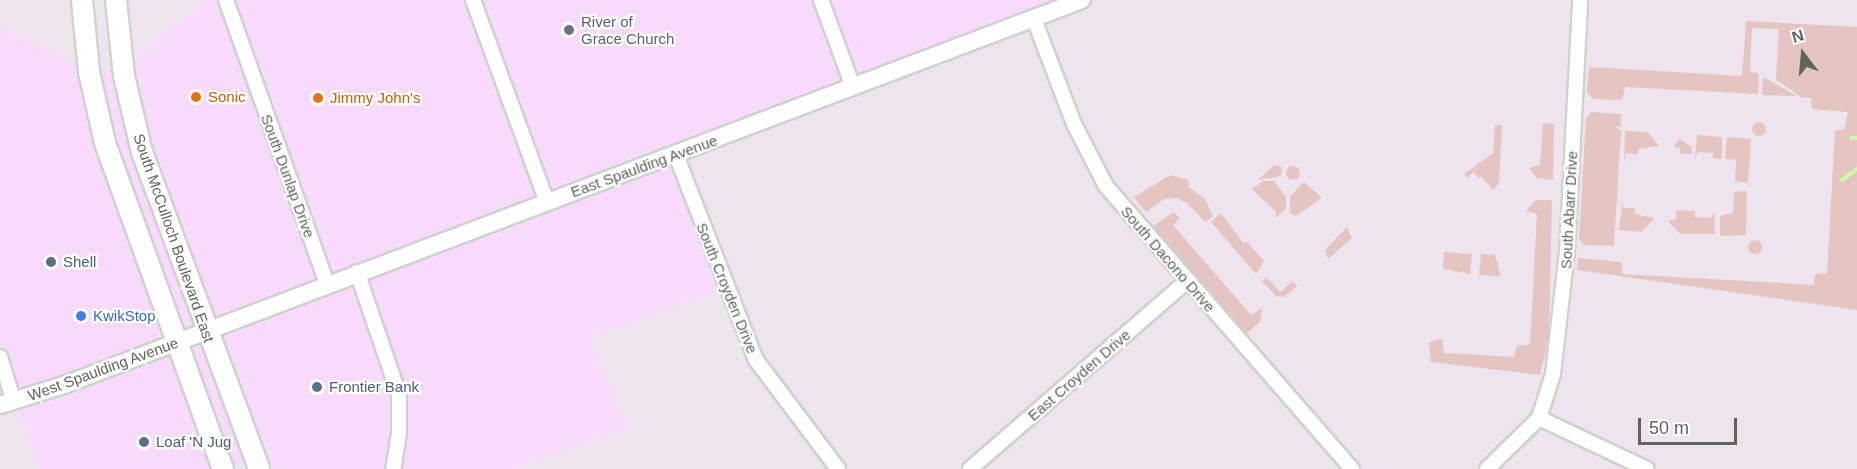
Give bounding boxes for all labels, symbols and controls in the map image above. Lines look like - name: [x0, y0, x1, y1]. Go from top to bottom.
- place label: River of Grace Church: [581, 12, 674, 47]
- marker: River of Grace Church: [562, 23, 576, 37]
- north arrow: [1773, 24, 1833, 84]
- text: N: [1790, 26, 1806, 46]
- place label: Sonic: [208, 88, 246, 106]
- place label: Jimmy John's: [330, 89, 420, 107]
- marker: Sonic: [189, 90, 203, 104]
- marker: Jimmy John's: [311, 91, 325, 105]
- street label: South Dunlap Drive: [257, 112, 319, 240]
- street label: South McCulloch Boulevard East: [130, 131, 218, 345]
- street label: East Spaulding Avenue: [568, 131, 720, 201]
- street label: South Abarr Drive: [1557, 150, 1581, 270]
- street label: South Dacono Drive: [1117, 202, 1219, 316]
- street label: South Croyden Drive: [693, 220, 761, 356]
- place label: Shell: [63, 253, 96, 271]
- marker: Shell: [44, 255, 58, 269]
- place label: KwikStop: [93, 307, 156, 325]
- marker: KwikStop: [74, 309, 88, 323]
- street label: East Croyden Drive: [1024, 326, 1134, 424]
- street label: West Spaulding Avenue: [25, 333, 181, 405]
- place label: Frontier Bank: [329, 378, 419, 396]
- marker: Frontier Bank: [310, 380, 324, 394]
- scale bar: [1641, 406, 1740, 444]
- text: 50 m: [1649, 418, 1689, 438]
- place label: Loaf 'N Jug: [156, 433, 231, 451]
- marker: Loaf 'N Jug: [137, 435, 151, 449]

